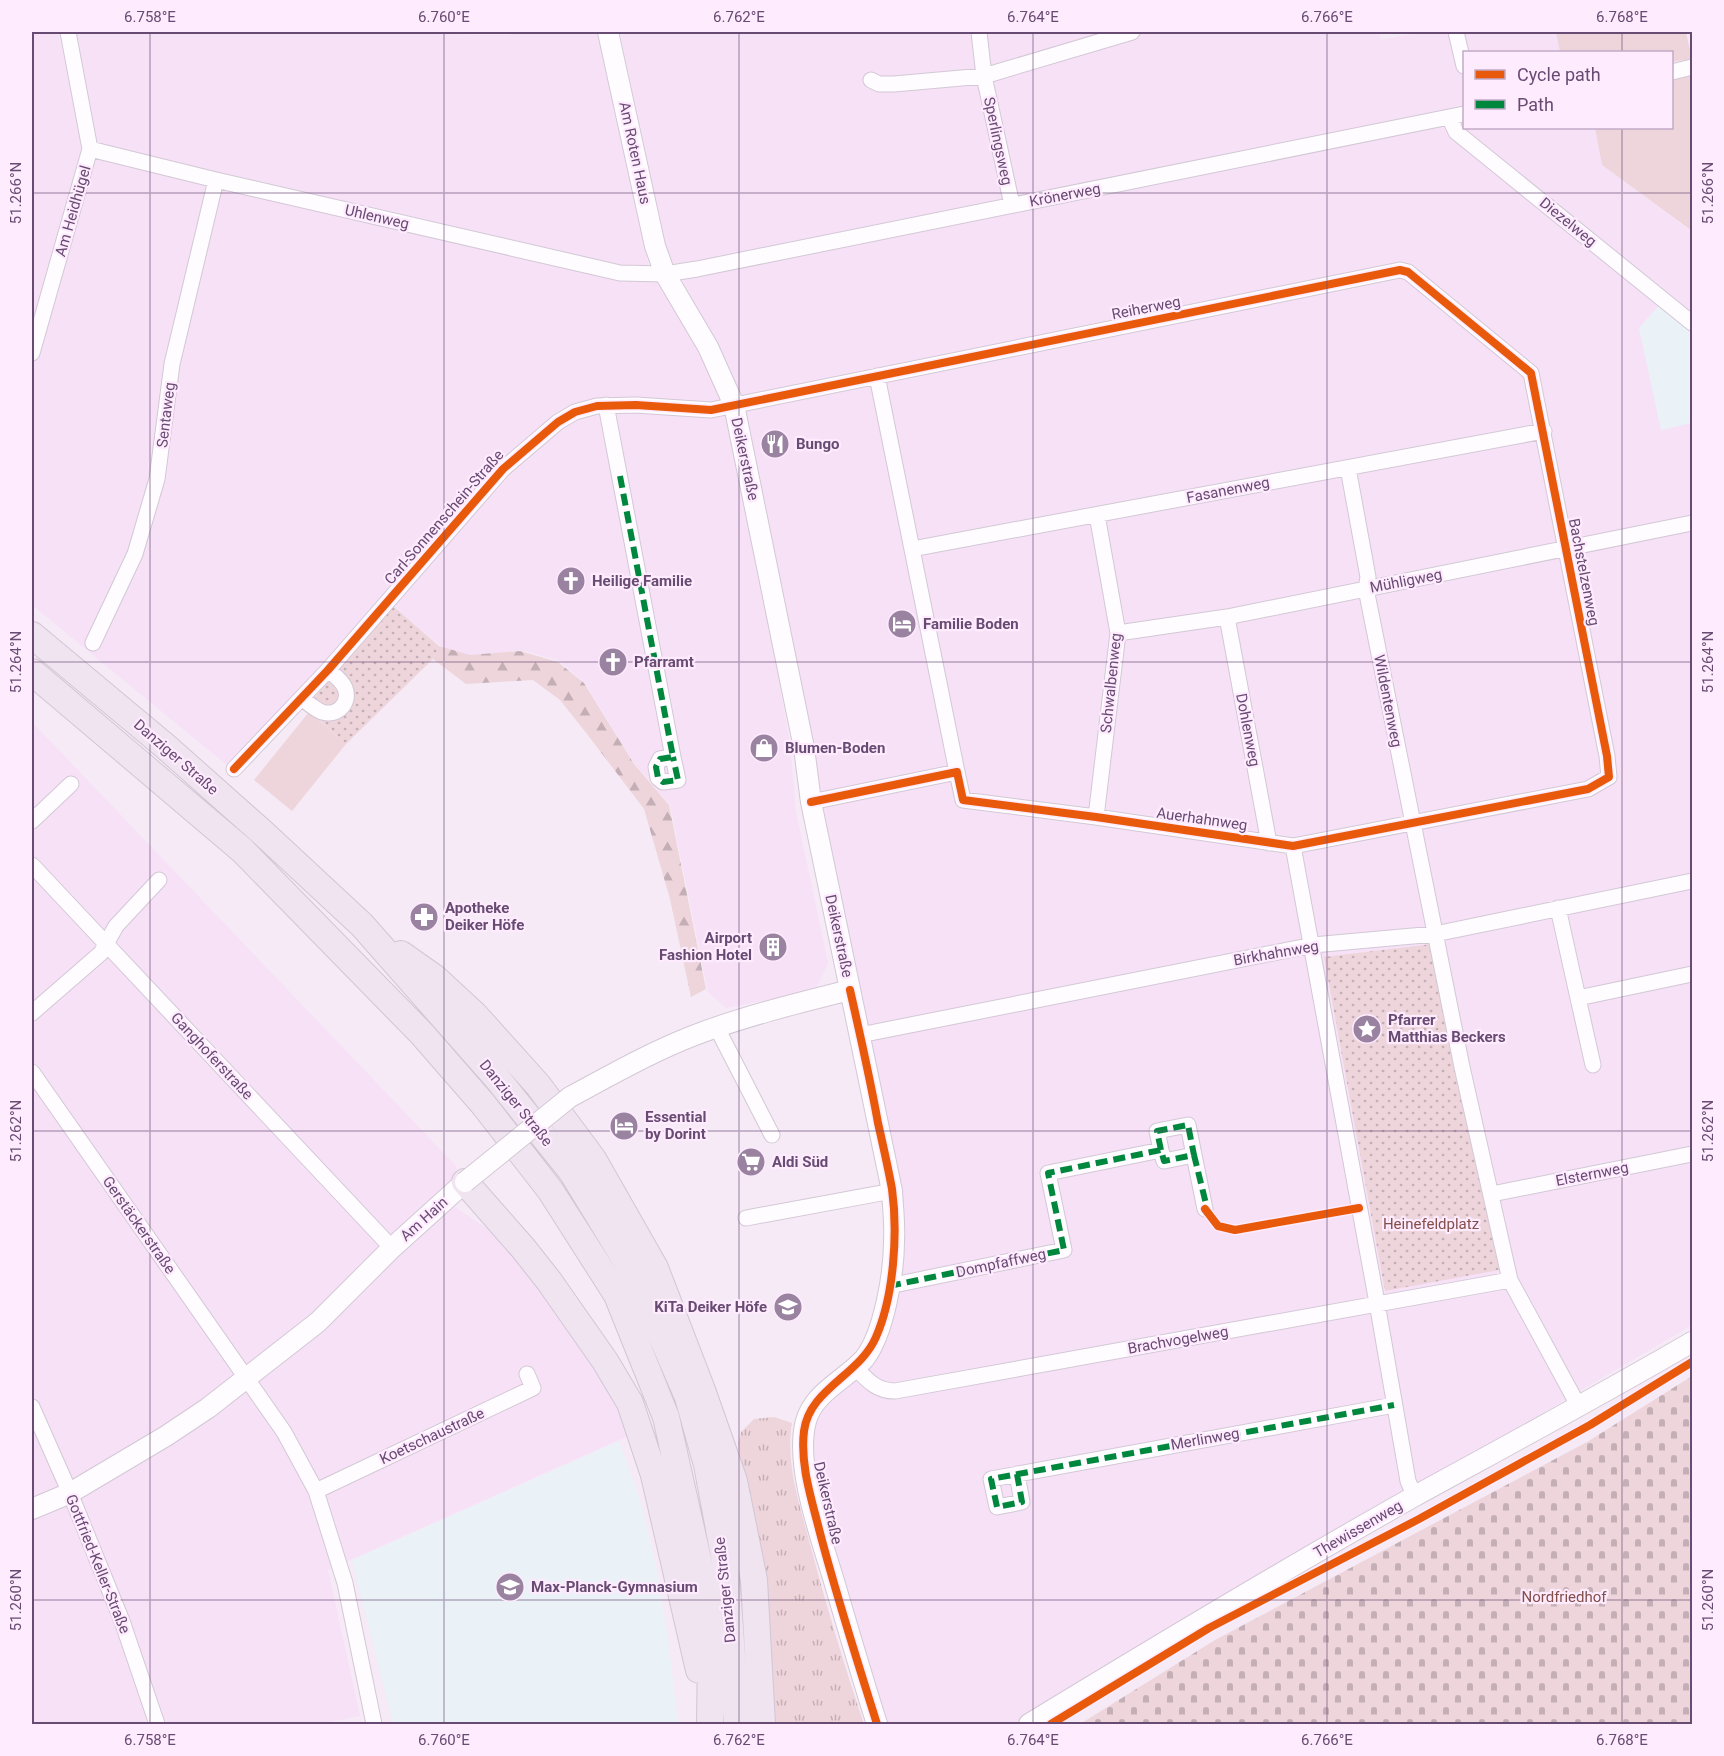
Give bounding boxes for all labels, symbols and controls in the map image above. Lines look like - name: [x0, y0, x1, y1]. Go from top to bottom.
- text: 6.758°E: [124, 8, 176, 26]
- text: 6.760°E: [418, 8, 470, 26]
- text: 6.762°E: [713, 8, 765, 26]
- text: 6.764°E: [1007, 8, 1059, 26]
- text: 6.766°E: [1301, 8, 1353, 26]
- text: 6.768°E: [1596, 8, 1648, 26]
- legend: [1463, 51, 1673, 129]
- text: Cycle path: [1517, 64, 1601, 85]
- text: Path: [1517, 94, 1554, 115]
- street label: Sperlingsweg: [980, 95, 1016, 187]
- street label: Am Roten Haus: [615, 100, 655, 206]
- text: 51.266°N: [7, 162, 25, 224]
- text: 51.266°N: [1699, 162, 1717, 224]
- street label: Am Heidhügel: [51, 163, 95, 259]
- street label: Krönerweg: [1028, 179, 1102, 211]
- street label: Diezelweg: [1536, 194, 1600, 250]
- street label: Uhlenweg: [343, 201, 411, 233]
- street label: Reiherweg: [1110, 292, 1182, 324]
- street label: Sentaweg: [153, 381, 179, 449]
- street label: Deikerstraße: [727, 416, 763, 502]
- restaurant icon: Bungo: [759, 428, 791, 460]
- place label: Bungo: [796, 435, 839, 453]
- street label: Carl-Sonnenschein-Straße: [381, 446, 507, 588]
- street label: Fasanenweg: [1185, 473, 1271, 507]
- street label: Bachstelzenweg: [1565, 517, 1603, 627]
- church icon: Heilige Familie: [555, 565, 587, 597]
- street label: Mühligweg: [1368, 565, 1444, 597]
- place label: Heilige Familie: [592, 572, 692, 590]
- hotel icon: Familie Boden: [886, 608, 918, 640]
- place label: Familie Boden: [923, 615, 1019, 633]
- text: 51.264°N: [7, 631, 25, 693]
- text: 51.264°N: [1699, 631, 1717, 693]
- street label: Schwalbenweg: [1097, 632, 1125, 734]
- church icon: Pfarramt: [597, 646, 629, 678]
- place label: Pfarramt: [634, 653, 694, 671]
- street label: Wildentenweg: [1370, 653, 1406, 749]
- street label: Dohlenweg: [1232, 692, 1264, 768]
- street label: Danziger Straße: [130, 715, 222, 799]
- shop icon: Blumen-Boden: [748, 732, 780, 764]
- place label: Blumen-Boden: [785, 739, 885, 757]
- street label: Auerhahnweg: [1155, 804, 1249, 834]
- street label: Deikerstraße: [821, 893, 857, 979]
- place label: Apotheke Deiker Höfe: [445, 899, 524, 934]
- pharmacy icon: Apotheke Deiker Höfe: [408, 901, 440, 933]
- place label: Airport Fashion Hotel: [659, 929, 752, 964]
- building icon: Airport Fashion Hotel: [757, 931, 789, 963]
- street label: Birkhahnweg: [1232, 937, 1320, 969]
- street label: Ganghoferstraße: [167, 1009, 257, 1103]
- place label: Pfarrer Matthias Beckers: [1388, 1011, 1506, 1046]
- place icon: Pfarrer Matthias Beckers: [1351, 1013, 1383, 1045]
- street label: Danziger Straße: [476, 1056, 556, 1150]
- text: 51.262°N: [7, 1100, 25, 1162]
- text: 51.262°N: [1699, 1100, 1717, 1162]
- place label: Essential by Dorint: [645, 1108, 706, 1143]
- hotel icon: Essential by Dorint: [608, 1110, 640, 1142]
- supermarket icon: Aldi Süd: [735, 1146, 767, 1178]
- place label: Aldi Süd: [772, 1153, 828, 1171]
- street label: Elsternweg: [1554, 1158, 1630, 1190]
- street label: Gerstäckerstraße: [99, 1173, 179, 1277]
- street label: Am Hain: [397, 1193, 451, 1245]
- park label: Heinefeldplatz: [1383, 1215, 1479, 1233]
- street label: Dompfaffweg: [954, 1245, 1048, 1281]
- school or university icon: KiTa Deiker Höfe: [772, 1291, 804, 1323]
- place label: KiTa Deiker Höfe: [654, 1298, 767, 1316]
- street label: Brachvogelweg: [1126, 1322, 1230, 1358]
- street label: Koetschaustraße: [377, 1404, 487, 1468]
- street label: Merlinweg: [1169, 1424, 1241, 1454]
- street label: Deikerstraße: [810, 1460, 846, 1546]
- street label: Gottfried-Keller-Straße: [62, 1492, 134, 1636]
- street label: Thewissenweg: [1310, 1496, 1406, 1562]
- street label: Danziger Straße: [710, 1536, 740, 1644]
- text: 51.260°N: [7, 1569, 25, 1631]
- text: 51.260°N: [1699, 1569, 1717, 1631]
- school or university icon: Max-Planck-Gymnasium: [494, 1571, 526, 1603]
- place label: Max-Planck-Gymnasium: [531, 1578, 698, 1596]
- park label: Nordfriedhof: [1521, 1588, 1607, 1606]
- text: 6.758°E: [124, 1731, 176, 1749]
- text: 6.760°E: [418, 1731, 470, 1749]
- text: 6.762°E: [713, 1731, 765, 1749]
- text: 6.764°E: [1007, 1731, 1059, 1749]
- text: 6.766°E: [1301, 1731, 1353, 1749]
- text: 6.768°E: [1596, 1731, 1648, 1749]

